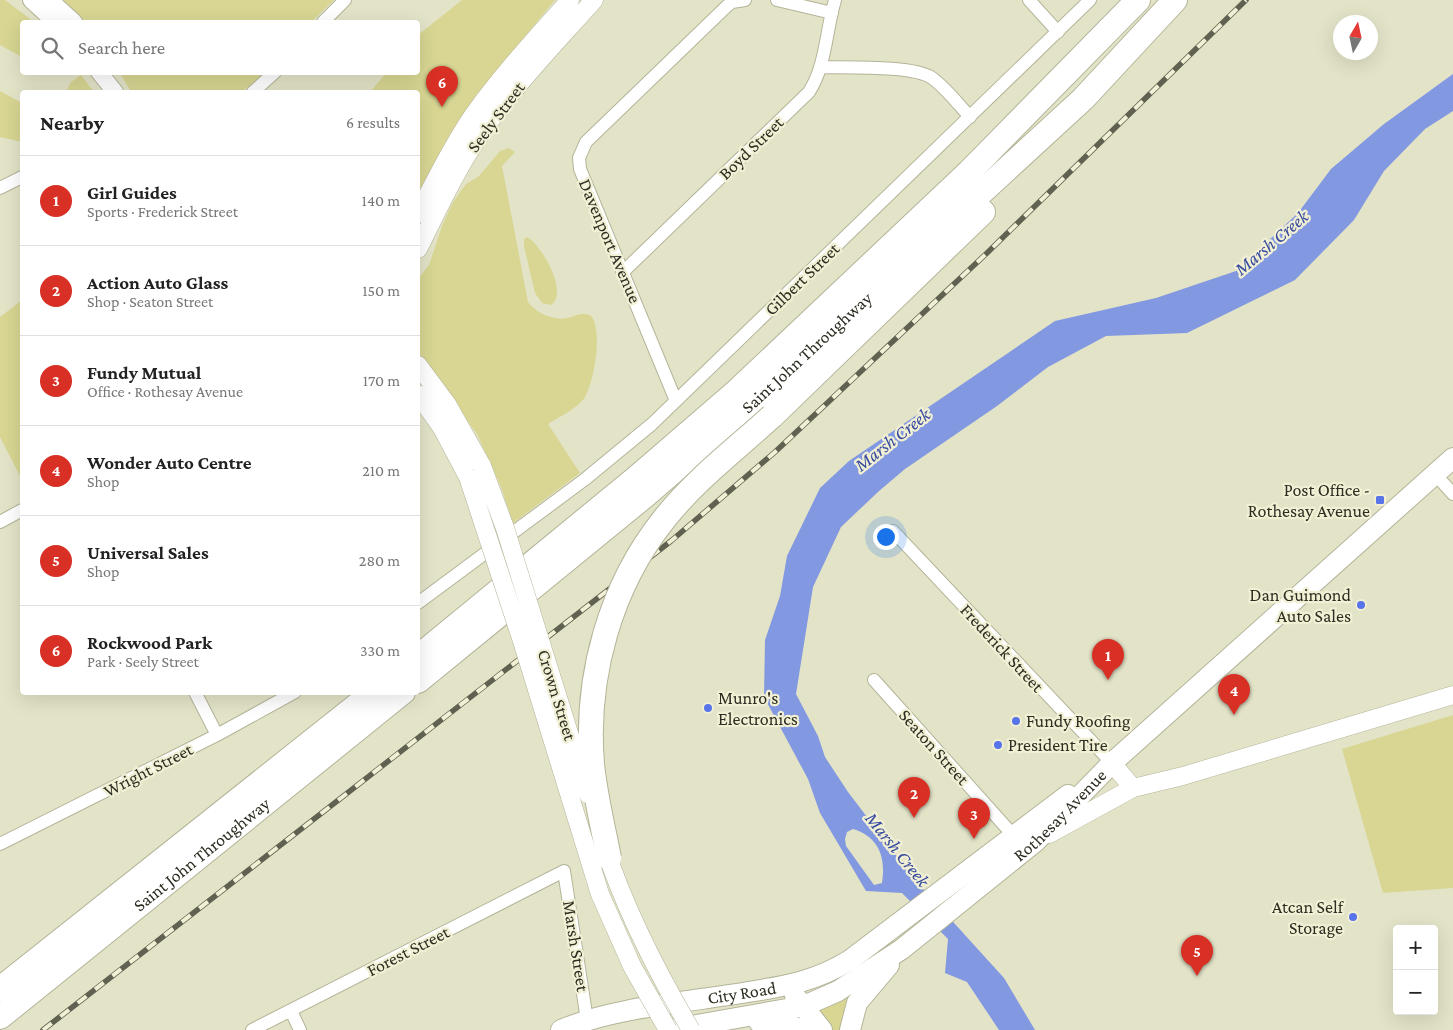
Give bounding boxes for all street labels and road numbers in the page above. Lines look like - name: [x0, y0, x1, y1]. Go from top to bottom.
- street label: Seely Street: [463, 77, 530, 156]
- street label: Boyd Street: [715, 112, 788, 184]
- street label: Davenport Avenue: [575, 176, 645, 306]
- street label: Gilbert Street: [761, 238, 844, 319]
- street label: Saint John Throughway: [738, 288, 876, 417]
- street label: Frederick Street: [956, 600, 1048, 697]
- street label: Crown Street: [534, 647, 581, 744]
- street label: Seaton Street: [895, 705, 974, 790]
- street label: Wright Street: [100, 739, 197, 801]
- street label: Rothesay Avenue: [1009, 765, 1110, 865]
- street label: Saint John Throughway: [129, 793, 274, 915]
- street label: Marsh Street: [559, 899, 593, 994]
- street label: Forest Street: [363, 921, 454, 980]
- street label: City Road: [706, 977, 778, 1008]

